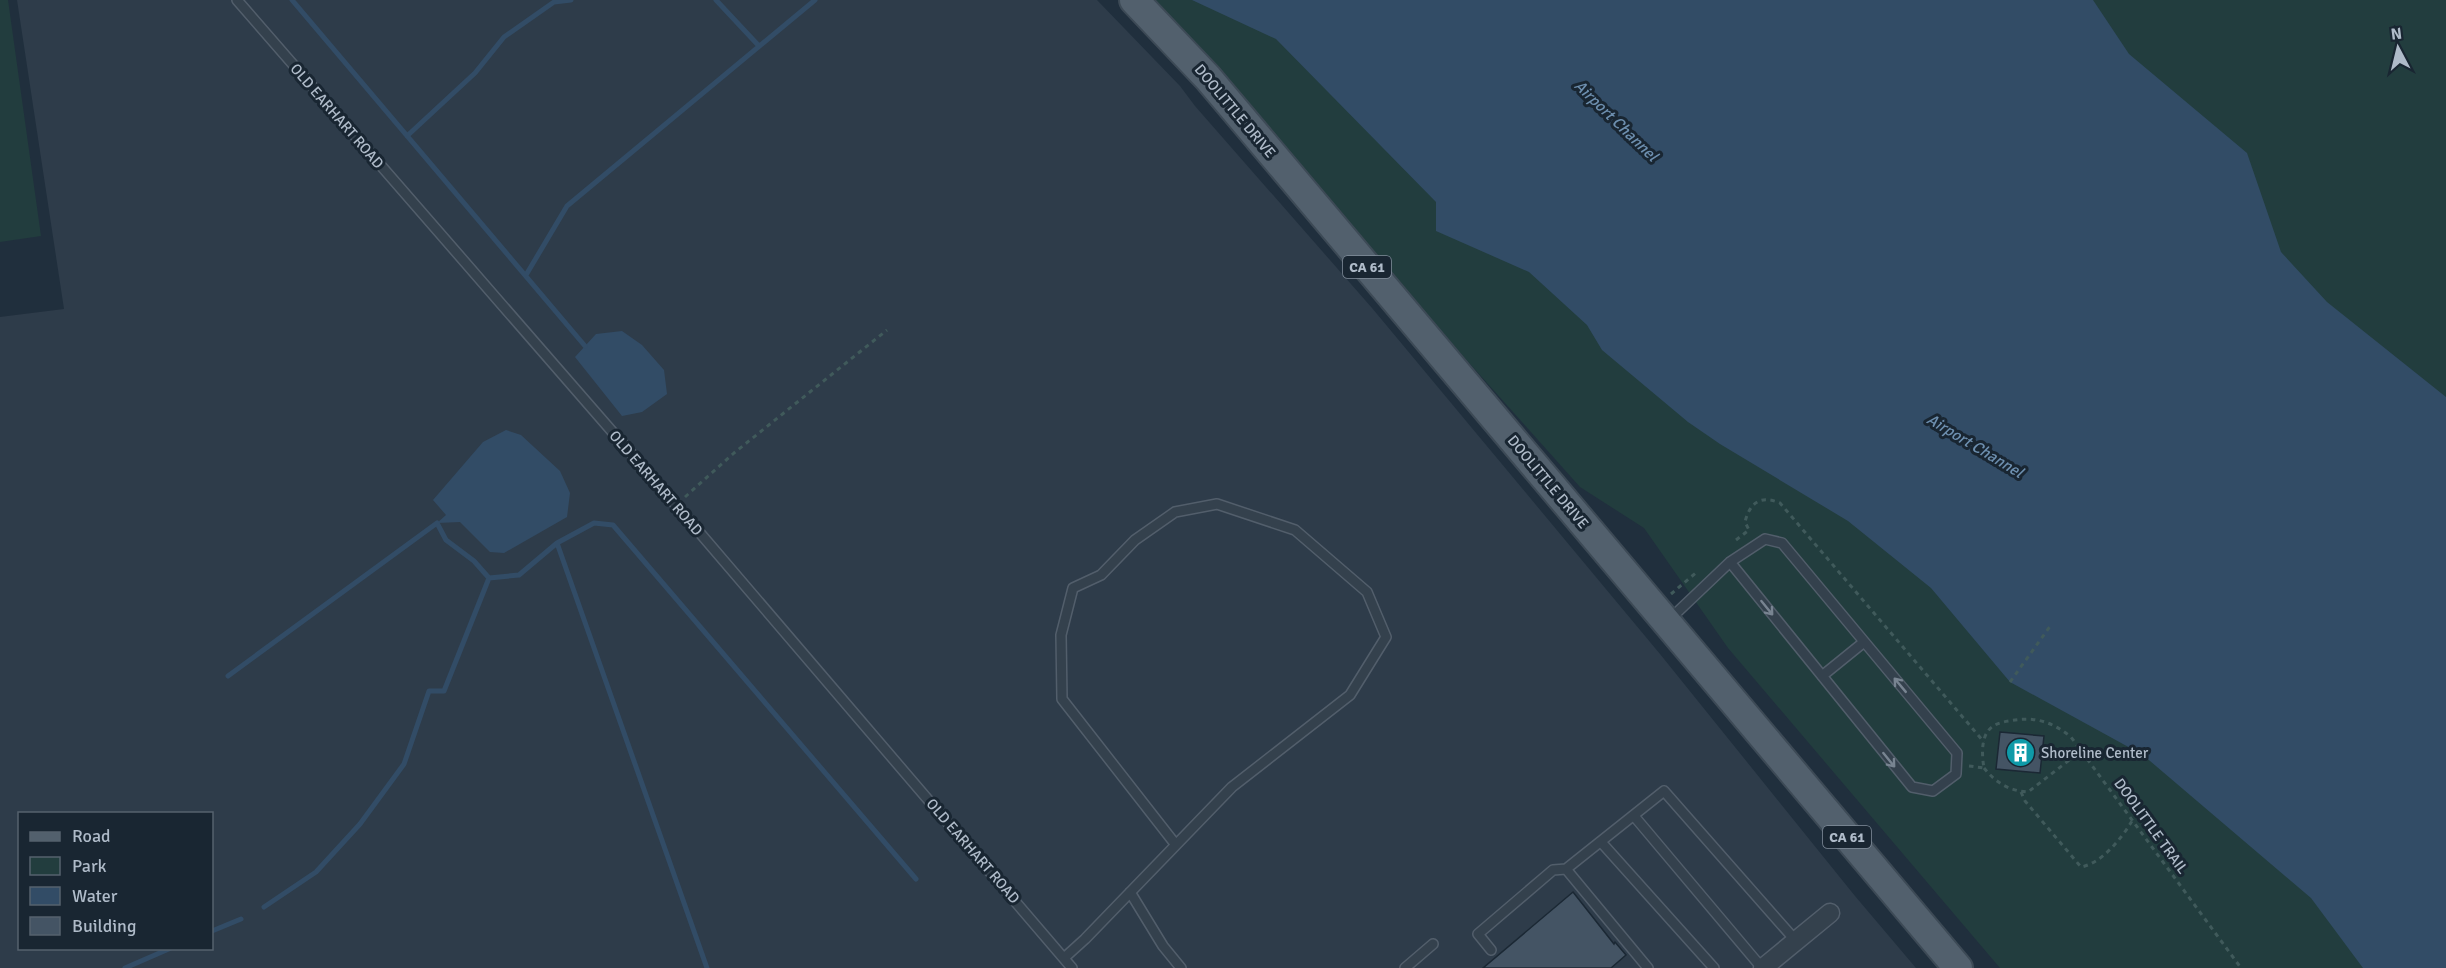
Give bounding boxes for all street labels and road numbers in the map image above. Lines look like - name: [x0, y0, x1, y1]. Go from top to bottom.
- street label: OLD EARHART ROAD: [286, 60, 388, 172]
- street label: DOOLITTLE DRIVE: [1191, 61, 1279, 161]
- road number: CA 61: [1343, 256, 1391, 278]
- street label: OLD EARHART ROAD: [605, 427, 707, 539]
- street label: DOOLITTLE DRIVE: [1504, 432, 1592, 532]
- street label: DOOLITTLE TRAIL: [2110, 775, 2192, 878]
- street label: OLD EARHART ROAD: [922, 795, 1024, 907]
- road number: CA 61: [1823, 826, 1871, 848]

